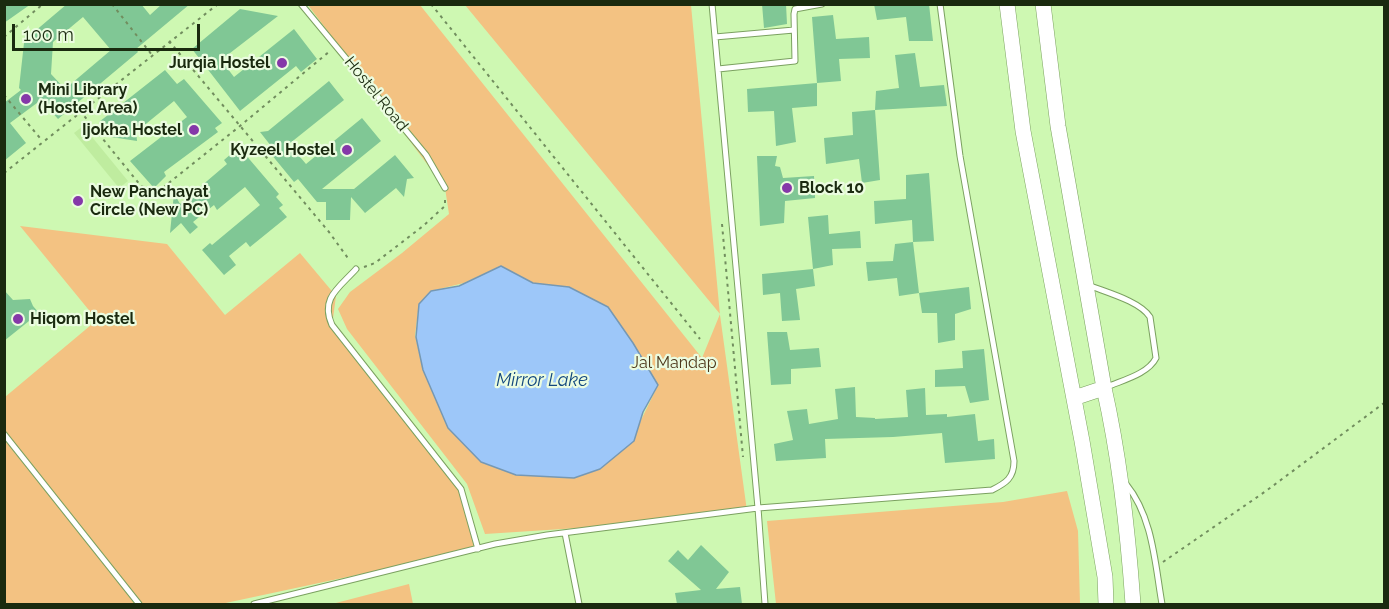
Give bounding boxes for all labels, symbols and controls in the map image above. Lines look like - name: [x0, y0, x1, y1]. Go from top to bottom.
- scale bar: [15, 12, 202, 50]
- text: 100 m: [23, 24, 74, 45]
- place label: Jurqia Hostel: [169, 53, 270, 73]
- street label: Hostel Road: [340, 53, 412, 135]
- marker: Jurqia Hostel: [275, 56, 289, 70]
- place label: Mini Library (Hostel Area): [38, 80, 137, 118]
- marker: Mini Library (Hostel Area): [19, 92, 33, 106]
- place label: Ijokha Hostel: [82, 120, 182, 140]
- marker: Ijokha Hostel: [187, 123, 201, 137]
- place label: Kyzeel Hostel: [230, 140, 335, 160]
- marker: Kyzeel Hostel: [340, 143, 354, 157]
- place label: Block 10: [799, 178, 864, 198]
- marker: Block 10: [780, 181, 794, 195]
- place label: New Panchayat Circle (New PC): [90, 182, 209, 220]
- marker: New Panchayat Circle (New PC): [71, 194, 85, 208]
- place label: Hiqom Hostel: [30, 309, 135, 329]
- marker: Hiqom Hostel: [11, 312, 25, 326]
- park label: Jal Mandap: [631, 353, 717, 373]
- water label: Mirror Lake: [496, 370, 588, 392]

